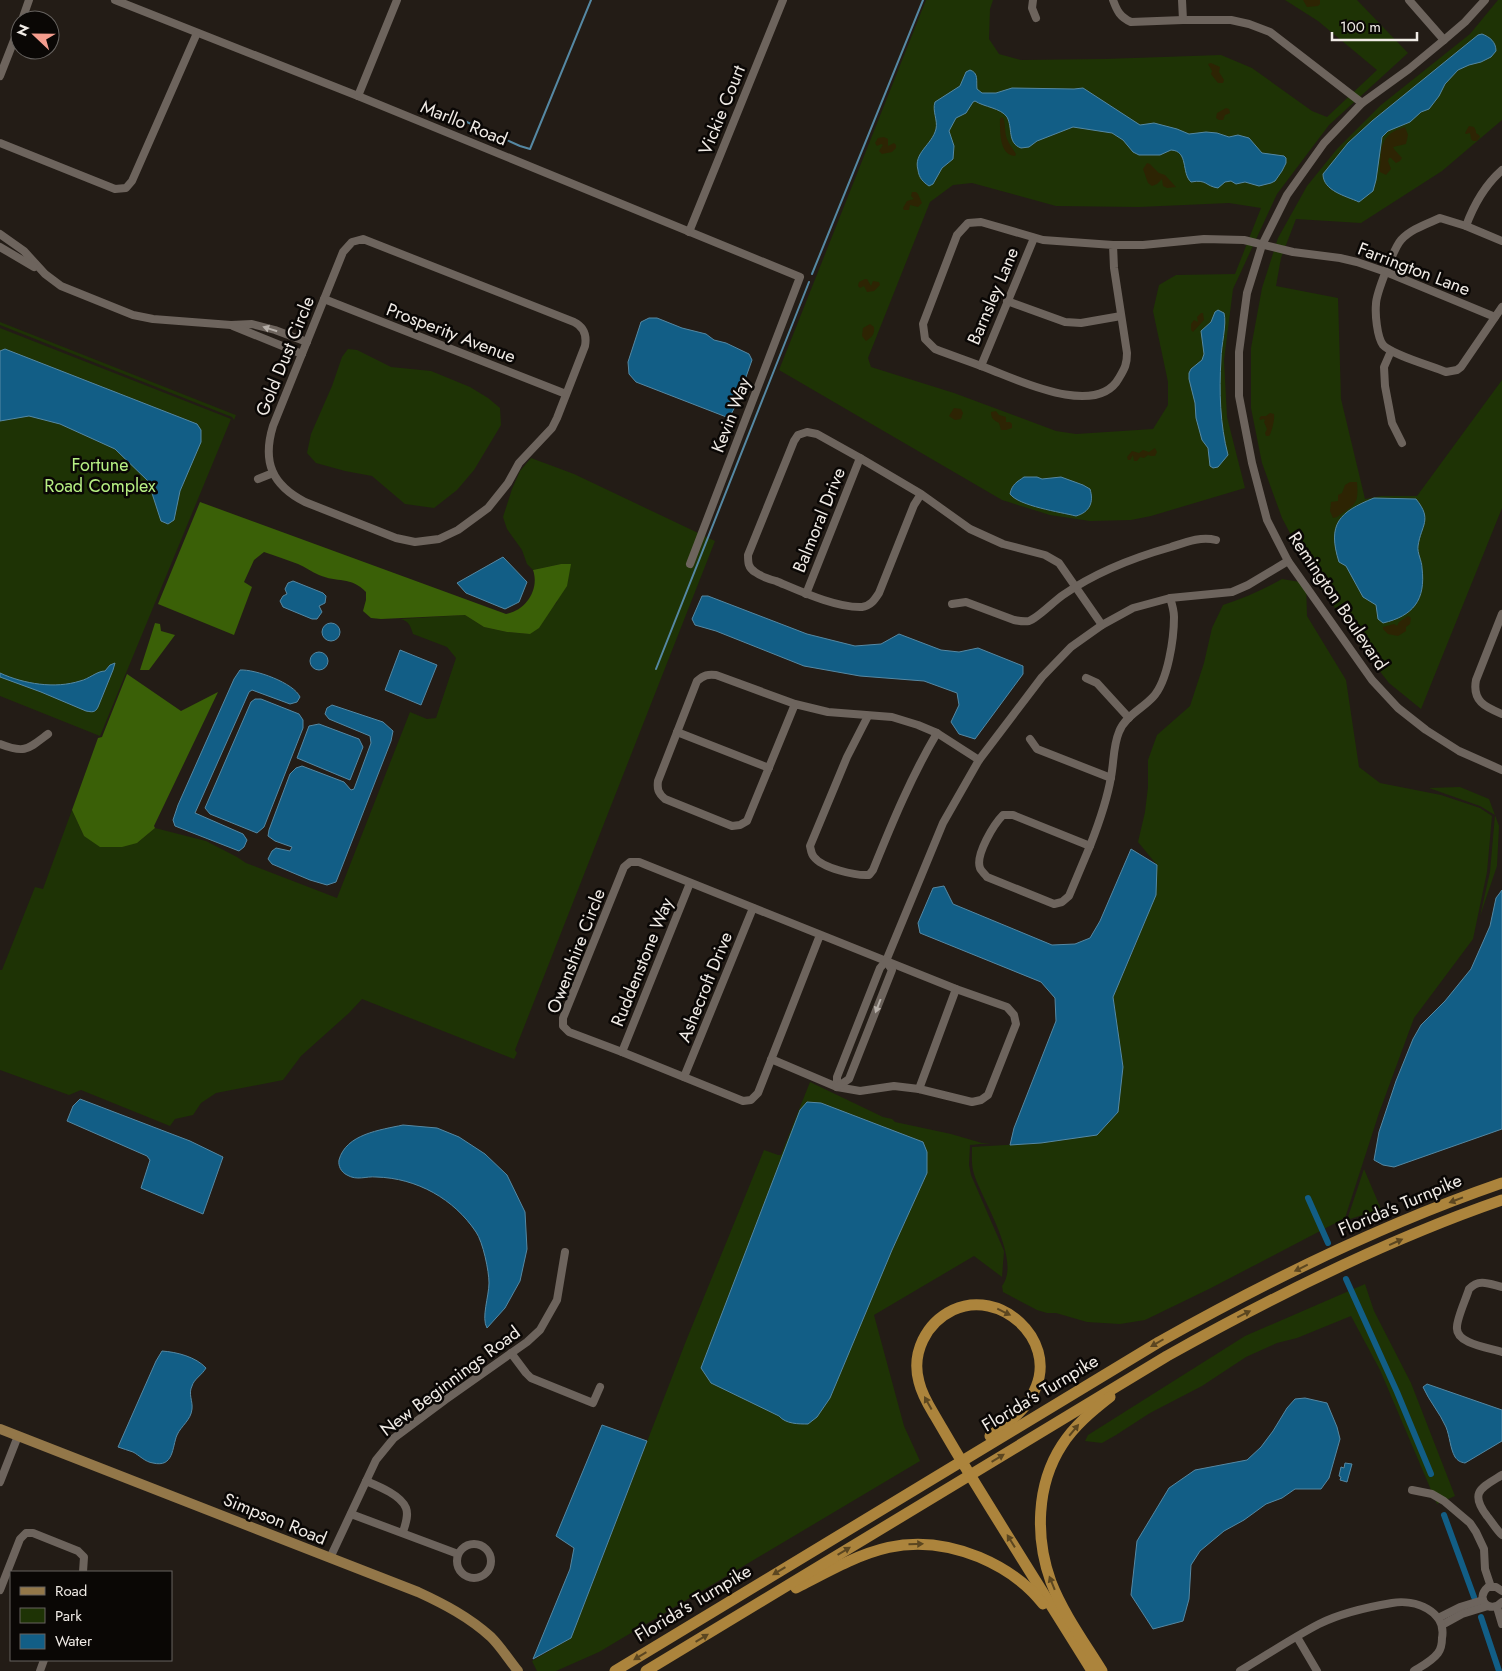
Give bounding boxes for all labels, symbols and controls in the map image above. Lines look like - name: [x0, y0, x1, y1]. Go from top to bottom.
- north arrow: [10, 10, 60, 60]
- scale bar: [1332, 10, 1417, 42]
- text: 100 m: [1340, 16, 1381, 38]
- text: N: [12, 21, 34, 39]
- street label: Vickie Court: [692, 61, 752, 159]
- street label: Marllo Road: [417, 94, 511, 152]
- street label: Farrington Lane: [1354, 236, 1474, 302]
- street label: Barnsley Lane: [961, 243, 1025, 349]
- street label: Gold Dust Circle: [249, 292, 321, 420]
- street label: Prosperity Avenue: [383, 296, 519, 370]
- one-way arrow: [262, 324, 277, 332]
- street label: Kevin Way: [705, 374, 757, 456]
- park label: Fortune Road Complex: [44, 452, 156, 499]
- street label: Balmoral Drive: [786, 464, 852, 576]
- street label: Remington Boulevard: [1282, 526, 1394, 676]
- street label: Owenshire Circle: [540, 885, 612, 1017]
- street label: Ruddenstone Way: [604, 894, 680, 1030]
- street label: Ashecroft Drive: [671, 928, 739, 1046]
- one-way arrow: [874, 999, 882, 1014]
- street label: Florida's Turnpike: [1334, 1167, 1466, 1243]
- one-way arrow: [1449, 1197, 1464, 1204]
- one-way arrow: [1389, 1238, 1403, 1246]
- one-way arrow: [1294, 1264, 1308, 1272]
- one-way arrow: [997, 1308, 1011, 1316]
- one-way arrow: [1237, 1310, 1251, 1318]
- street label: New Beginnings Road: [374, 1320, 526, 1442]
- one-way arrow: [1150, 1339, 1164, 1347]
- street label: Florida's Turnpike: [977, 1348, 1103, 1438]
- one-way arrow: [924, 1396, 932, 1410]
- one-way arrow: [1068, 1424, 1079, 1437]
- one-way arrow: [991, 1453, 1004, 1463]
- street label: Simpson Road: [219, 1486, 331, 1552]
- one-way arrow: [1006, 1534, 1015, 1547]
- one-way arrow: [909, 1540, 925, 1548]
- one-way arrow: [837, 1547, 850, 1556]
- street label: Florida's Turnpike: [630, 1558, 756, 1648]
- one-way arrow: [773, 1567, 786, 1576]
- legend: [10, 1571, 172, 1661]
- one-way arrow: [1048, 1575, 1056, 1590]
- text: Road: [55, 1580, 87, 1602]
- text: Park: [55, 1605, 82, 1627]
- text: Water: [55, 1630, 93, 1652]
- one-way arrow: [695, 1633, 708, 1642]
- one-way arrow: [634, 1651, 647, 1660]

